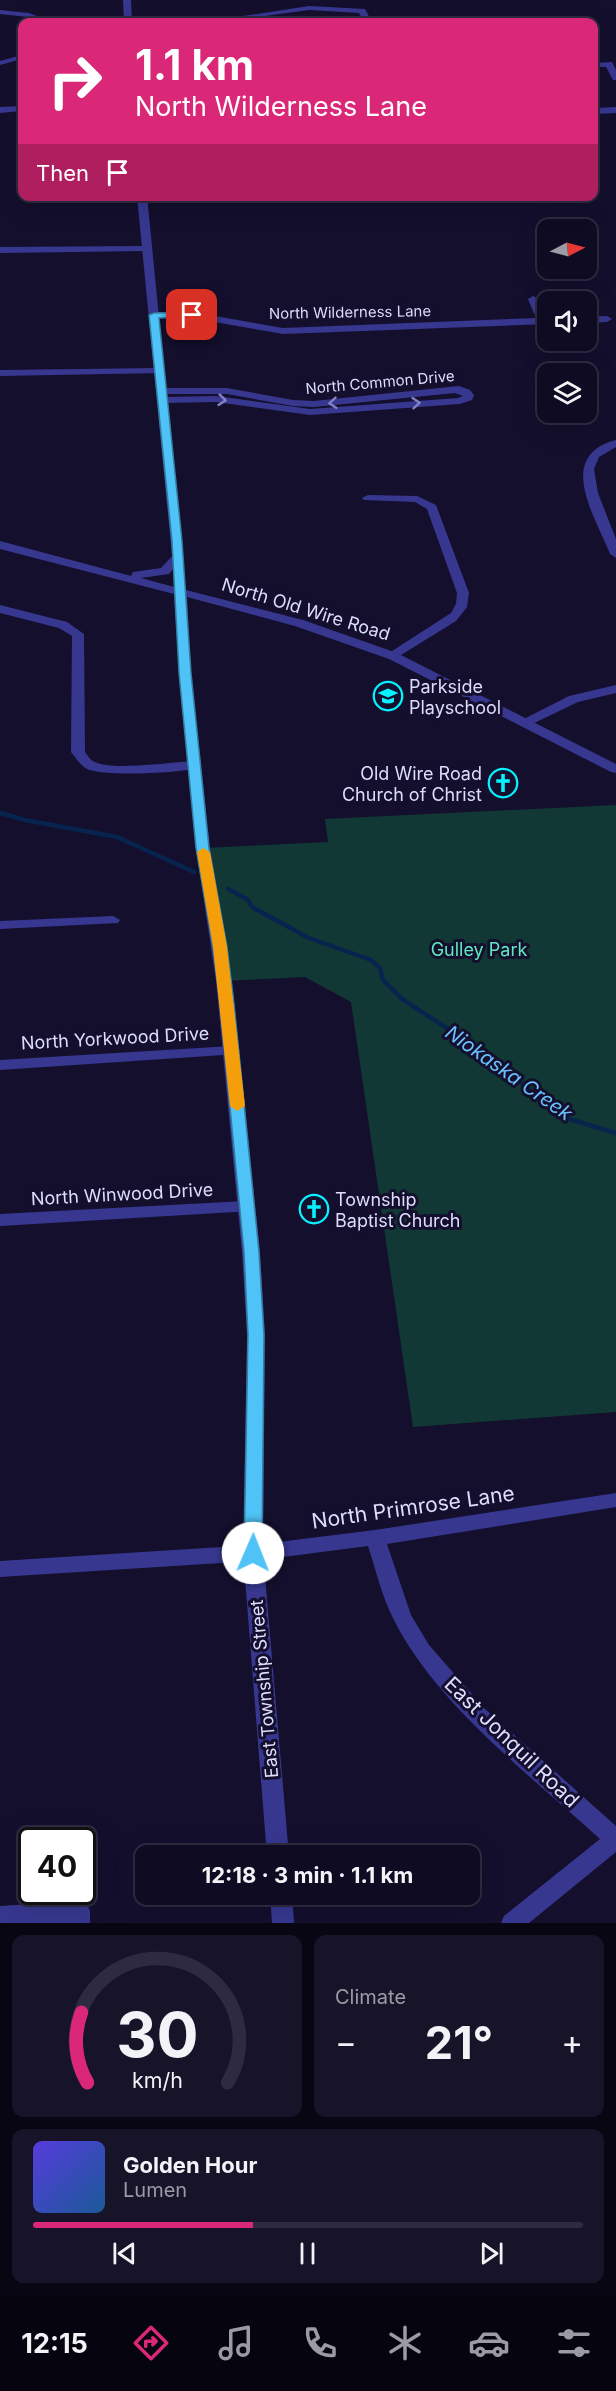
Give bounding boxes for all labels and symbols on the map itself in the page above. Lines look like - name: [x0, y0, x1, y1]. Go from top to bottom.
- north arrow: [537, 219, 597, 279]
- pin: [166, 289, 217, 340]
- street label: North Wilderness Lane: [269, 301, 431, 323]
- street label: North Common Drive: [305, 366, 455, 398]
- one-way arrow: [218, 393, 227, 406]
- one-way arrow: [329, 396, 338, 409]
- one-way arrow: [411, 397, 420, 410]
- street label: North Old Wire Road: [219, 573, 393, 645]
- place label: Parkside Playschool: [409, 676, 501, 718]
- school or university icon: Parkside Playschool: [372, 680, 404, 712]
- place label: Old Wire Road Church of Christ: [342, 763, 482, 805]
- church icon: Old Wire Road Church of Christ: [487, 767, 519, 799]
- park label: Gulley Park: [431, 939, 527, 960]
- water label: Niokaska Creek: [441, 1020, 578, 1126]
- street label: North Yorkwood Drive: [20, 1023, 210, 1053]
- street label: North Winwood Drive: [30, 1179, 214, 1209]
- place label: Township Baptist Church: [335, 1189, 460, 1231]
- church icon: Township Baptist Church: [298, 1193, 330, 1225]
- street label: North Primrose Lane: [310, 1480, 516, 1534]
- position arrow: [221, 1521, 285, 1585]
- street label: East Township Street: [246, 1599, 282, 1779]
- street label: East Jonquil Road: [440, 1671, 584, 1813]
- speed limit sign: 40: [18, 1827, 96, 1905]

